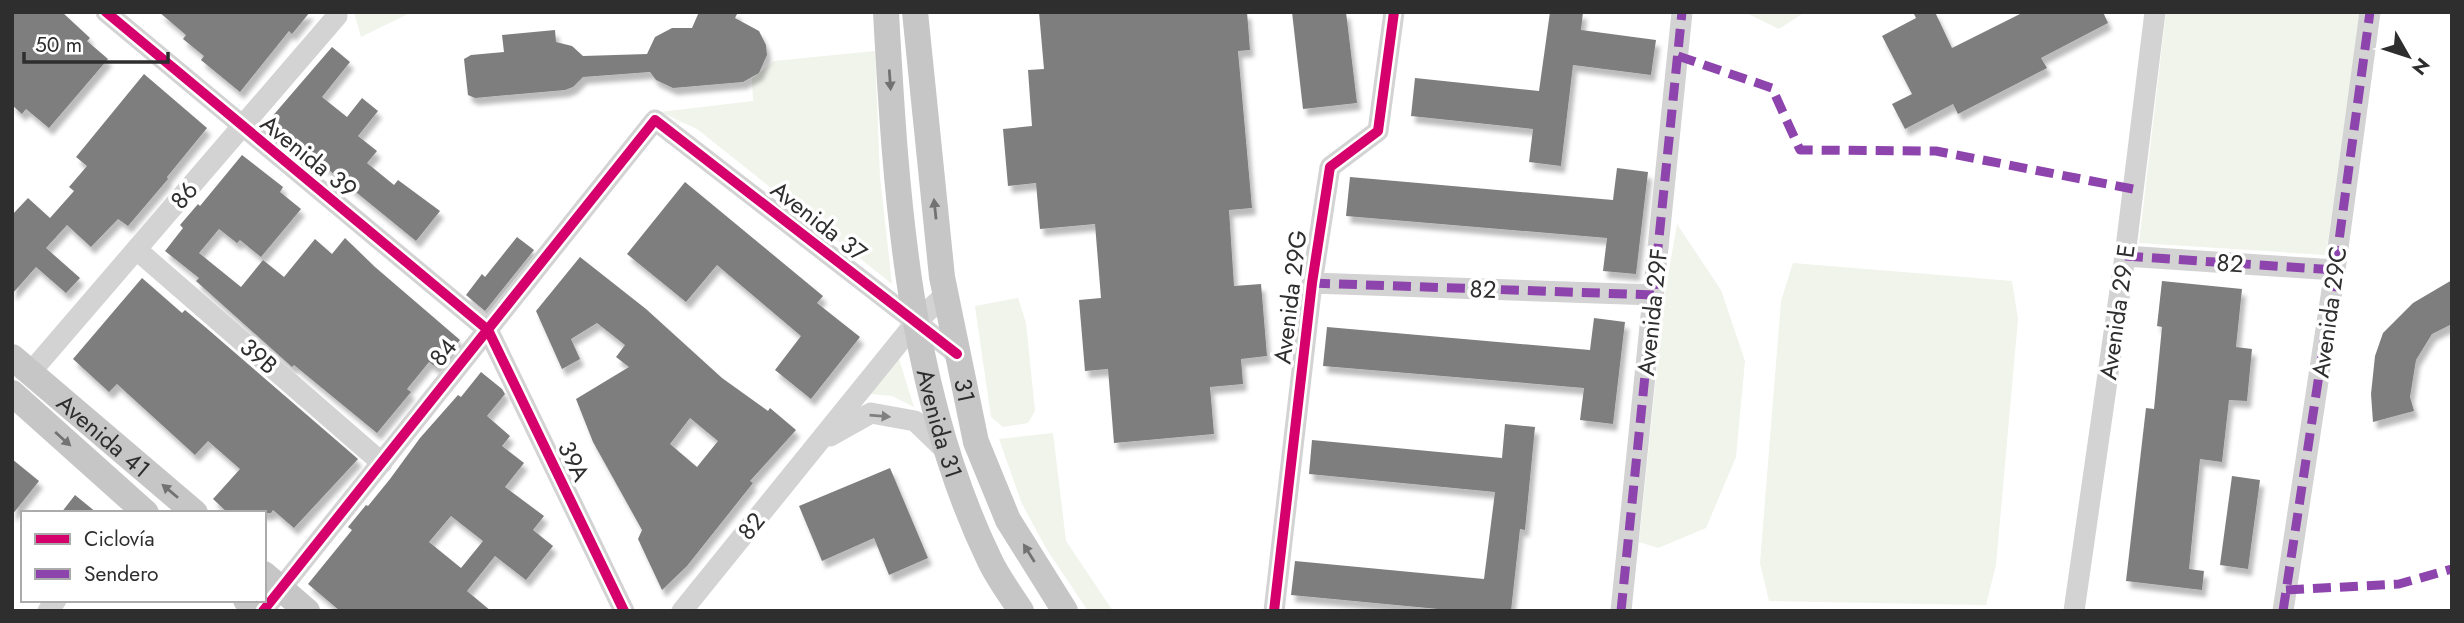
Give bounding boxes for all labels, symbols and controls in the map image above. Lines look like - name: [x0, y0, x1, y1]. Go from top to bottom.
- scale bar: [24, 21, 168, 65]
- north arrow: [2373, 21, 2443, 91]
- text: 50 m: [35, 30, 82, 60]
- text: N: [2406, 52, 2436, 81]
- one-way arrow: [885, 70, 896, 92]
- street label: Avenida 39: [253, 106, 365, 206]
- street label: Avenida 37: [763, 172, 875, 270]
- street label: 86: [162, 173, 206, 217]
- one-way arrow: [929, 198, 940, 220]
- street label: Avenida 29G: [1264, 228, 1316, 366]
- street label: Avenida 29 E: [2090, 242, 2144, 382]
- street label: Avenida 29C: [2302, 244, 2356, 380]
- street label: 82: [2215, 245, 2245, 281]
- street label: Avenida 29F: [1628, 247, 1676, 377]
- street label: 82: [1469, 271, 1497, 307]
- street label: 39B: [232, 330, 286, 382]
- street label: 84: [421, 330, 465, 374]
- street label: Avenida 31: [908, 365, 972, 483]
- street label: 31: [946, 375, 985, 405]
- street label: Avenida 41: [50, 385, 159, 486]
- one-way arrow: [869, 411, 891, 422]
- one-way arrow: [54, 431, 72, 447]
- street label: 39A: [549, 435, 599, 487]
- one-way arrow: [161, 484, 178, 499]
- street label: 82: [729, 505, 773, 547]
- legend: [21, 511, 266, 602]
- text: Ciclovía: [84, 524, 155, 554]
- one-way arrow: [1022, 543, 1035, 562]
- text: Sendero: [84, 559, 159, 589]

